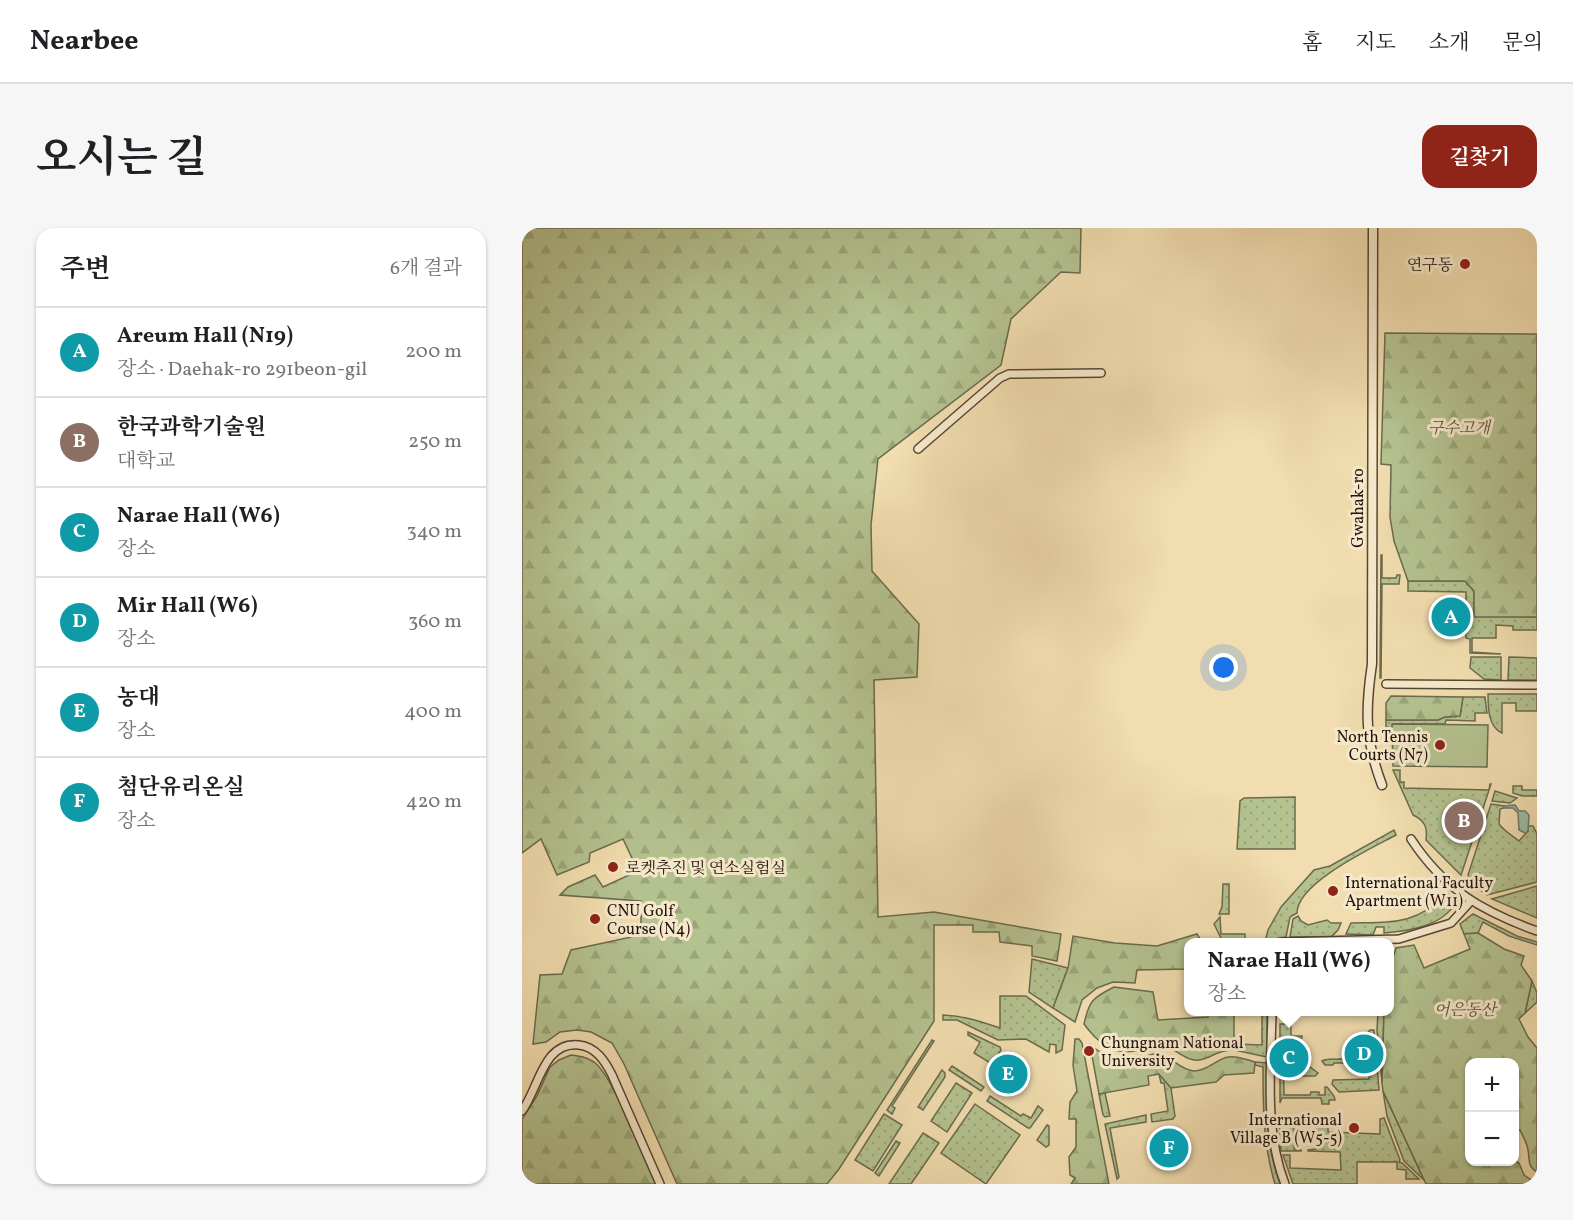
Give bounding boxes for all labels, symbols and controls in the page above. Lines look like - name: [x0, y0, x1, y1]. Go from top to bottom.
- text: Nearbee: [30, 22, 139, 61]
- text: 홈: [1302, 29, 1322, 58]
- text: 지도: [1355, 29, 1396, 58]
- text: 소개: [1429, 29, 1469, 58]
- text: 문의: [1502, 29, 1543, 58]
- button: 길찾기: [1422, 125, 1537, 188]
- text: 오시는 길: [36, 131, 207, 190]
- text: 주변: [60, 252, 110, 288]
- text: 6개 결과: [390, 255, 462, 283]
- place label: 연구동: [1407, 255, 1454, 277]
- marker: 연구동: [1458, 257, 1472, 271]
- text: Areum Hall (N19): [117, 321, 293, 352]
- text: A: [72, 338, 87, 366]
- text: 200 m: [405, 338, 462, 366]
- text: 장소 · Daehak-ro 291beon-gil: [117, 356, 367, 384]
- text: 한국과학기술원: [117, 413, 266, 444]
- park label: 구수고개: [1428, 418, 1491, 440]
- text: B: [73, 428, 86, 456]
- text: 250 m: [408, 428, 462, 456]
- text: 대학교: [117, 448, 175, 476]
- street label: Gwahak-ro: [1348, 468, 1370, 548]
- text: Narae Hall (W6): [117, 501, 280, 532]
- text: C: [73, 518, 86, 546]
- text: 340 m: [406, 518, 462, 546]
- text: 장소: [117, 536, 156, 564]
- text: Mir Hall (W6): [117, 591, 258, 622]
- pin: A: [1432, 594, 1470, 640]
- text: D: [72, 608, 87, 636]
- text: 360 m: [408, 608, 462, 636]
- text: 장소: [117, 626, 156, 654]
- your location: [1209, 653, 1238, 682]
- text: 농대: [117, 683, 160, 714]
- text: E: [73, 698, 86, 726]
- text: 400 m: [404, 698, 462, 726]
- text: 장소: [117, 718, 156, 746]
- place label: North Tennis Courts (N7): [1336, 727, 1428, 767]
- marker: North Tennis Courts (N7): [1433, 738, 1447, 752]
- text: 첨단유리온실: [117, 773, 245, 804]
- text: F: [74, 788, 85, 816]
- text: 420 m: [406, 788, 462, 816]
- pin: B: [1444, 798, 1484, 844]
- text: 장소: [117, 808, 156, 836]
- place label: 로켓추진 및 연소실험실: [625, 858, 786, 880]
- marker: 로켓추진 및 연소실험실: [606, 860, 620, 874]
- place label: International Faculty Apartment (W11): [1345, 873, 1493, 913]
- marker: International Faculty Apartment (W11): [1326, 884, 1340, 898]
- place label: CNU Golf Course (N4): [607, 901, 690, 941]
- marker: CNU Golf Course (N4): [588, 912, 602, 926]
- popup: [1184, 938, 1394, 1016]
- text: Narae Hall (W6): [1208, 946, 1370, 977]
- text: 장소: [1208, 981, 1246, 1009]
- park label: 어은동산: [1434, 1000, 1498, 1022]
- pin: D: [1344, 1032, 1384, 1076]
- place label: Chungnam National University: [1101, 1033, 1244, 1073]
- pin: C: [1270, 1036, 1308, 1080]
- marker: Chungnam National University: [1082, 1044, 1096, 1058]
- pin: E: [988, 1052, 1028, 1096]
- map controls: [1465, 1058, 1519, 1166]
- button: +: [1465, 1058, 1519, 1112]
- place label: International Village B (W5-5): [1230, 1110, 1342, 1150]
- button: −: [1465, 1112, 1519, 1166]
- marker: International Village B (W5-5): [1347, 1121, 1361, 1135]
- pin: F: [1150, 1126, 1188, 1170]

